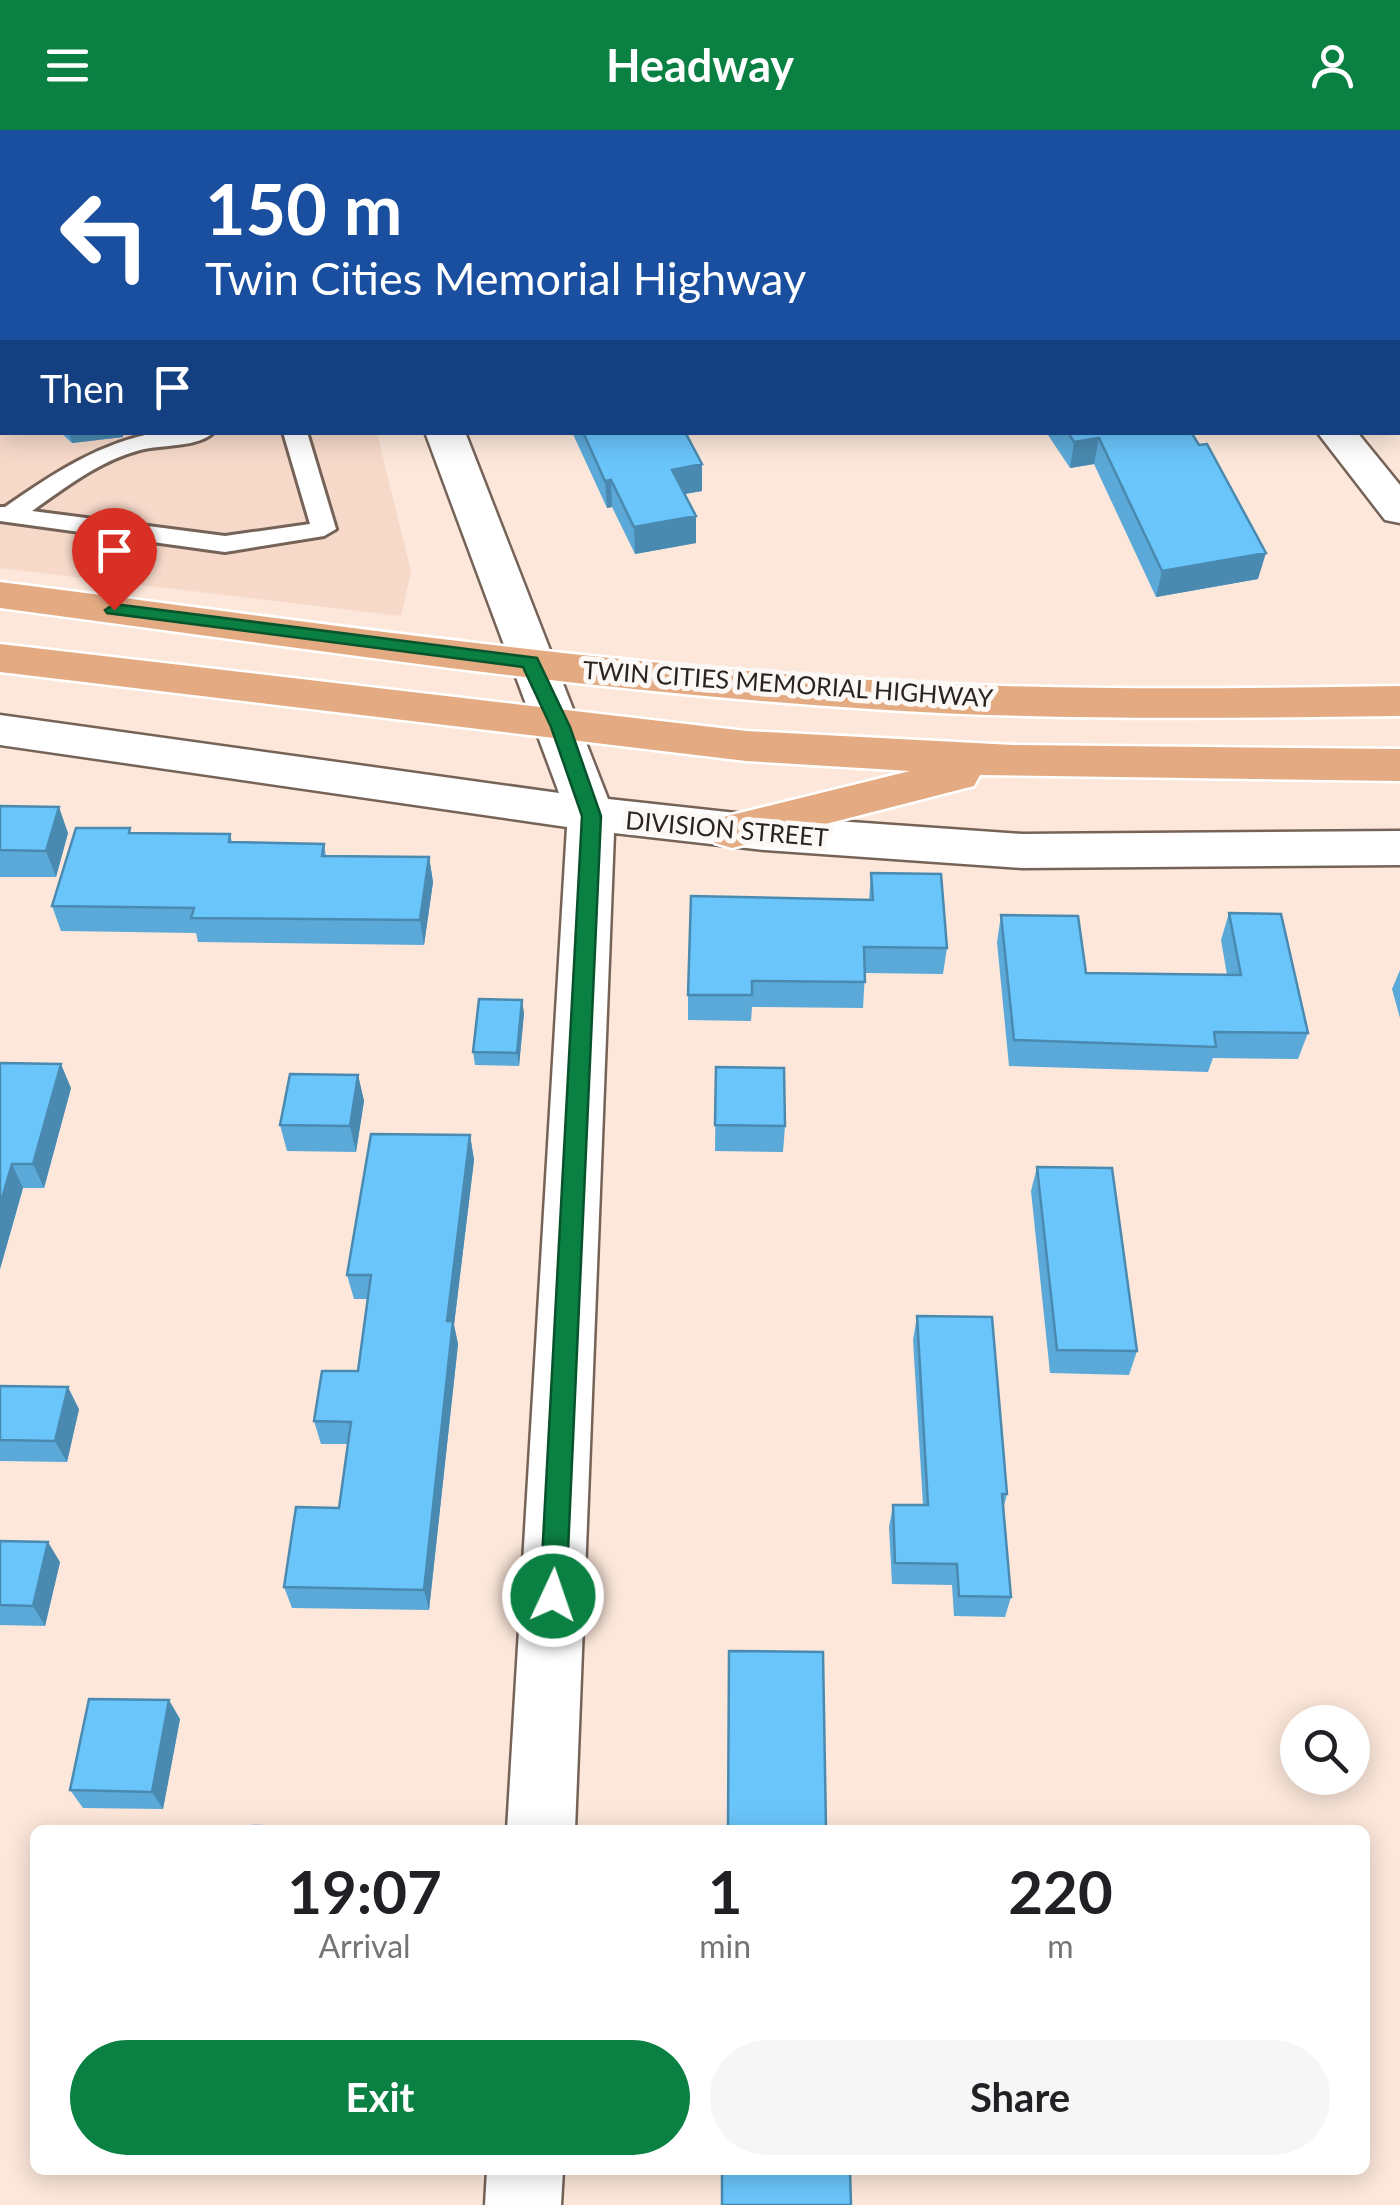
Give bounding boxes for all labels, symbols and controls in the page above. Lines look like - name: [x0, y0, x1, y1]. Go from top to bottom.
- icon: menu: [40, 38, 95, 93]
- text: Headway: [606, 38, 794, 92]
- icon: person: [1305, 38, 1360, 93]
- text: 150 m: [205, 166, 402, 250]
- icon: left: [40, 170, 170, 300]
- text: Twin Cities Memorial Highway: [205, 251, 806, 305]
- icon: arrive: [145, 360, 200, 415]
- text: Then: [40, 365, 125, 411]
- pin: [72, 508, 157, 611]
- icon: arrive: [87, 523, 142, 578]
- street label: TWIN CITIES MEMORIAL HIGHWAY: [582, 654, 994, 712]
- street label: DIVISION STREET: [624, 804, 830, 852]
- position arrow: [501, 1544, 605, 1648]
- map controls: [1280, 1705, 1370, 1795]
- button: search: [1280, 1705, 1370, 1795]
- text: 19:07: [287, 1855, 442, 1927]
- text: 1: [708, 1855, 743, 1927]
- text: 220: [1008, 1855, 1113, 1927]
- text: Arrival: [318, 1926, 411, 1965]
- text: min: [699, 1926, 751, 1965]
- text: m: [1047, 1926, 1074, 1965]
- button: Exit: [70, 2040, 690, 2155]
- button: Share: [710, 2040, 1330, 2155]

